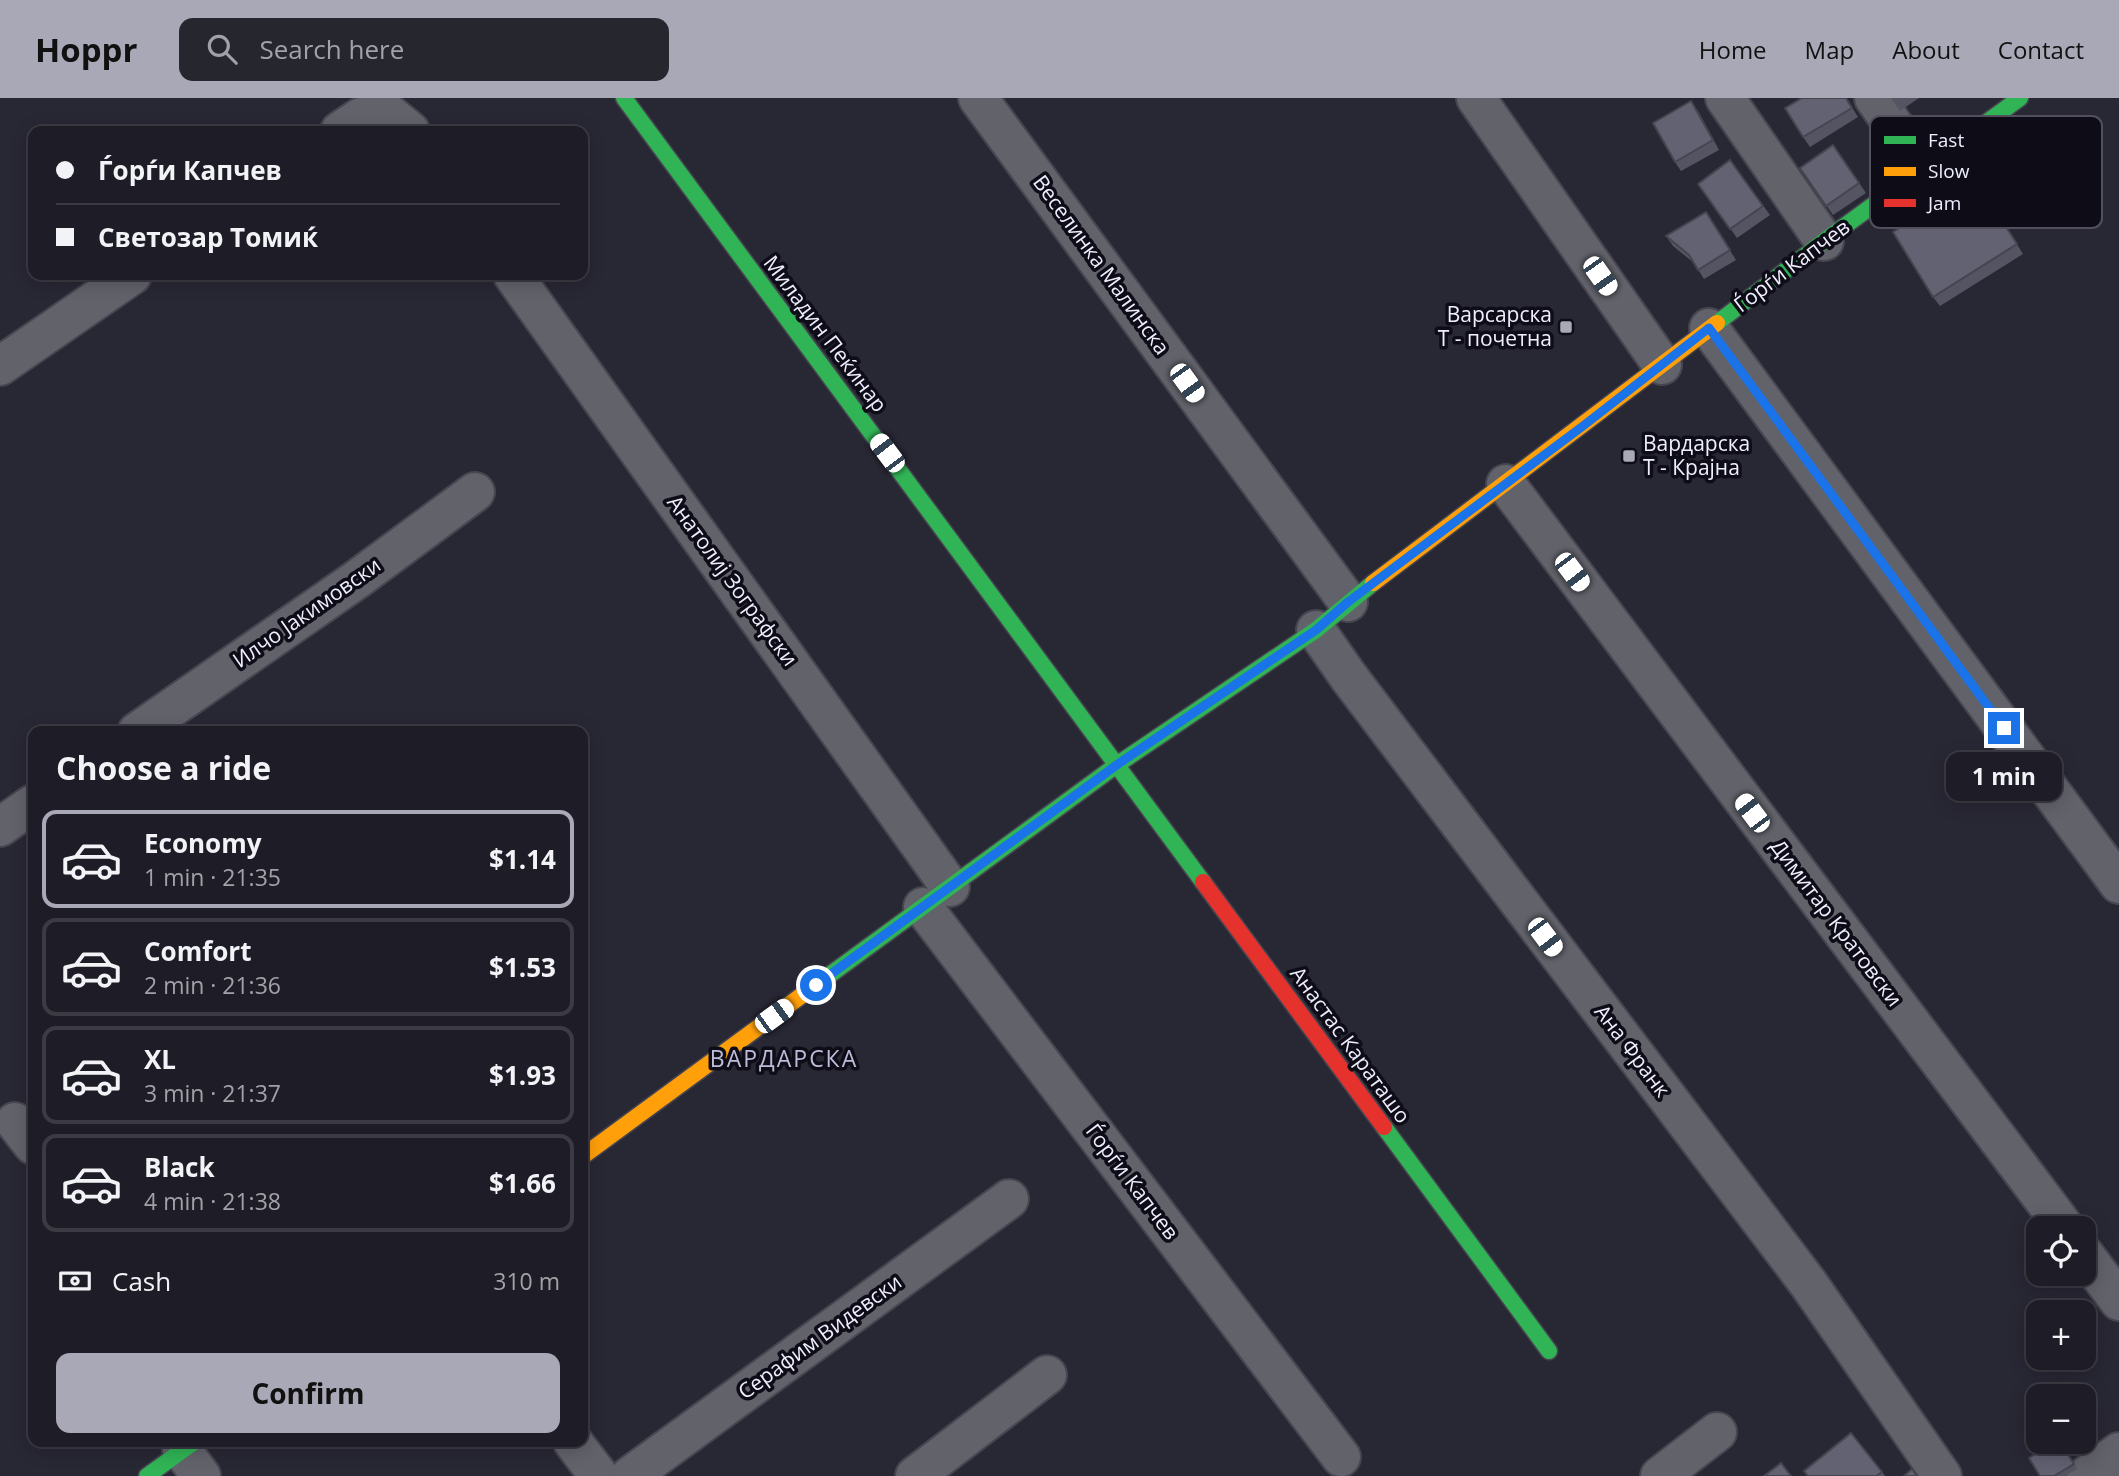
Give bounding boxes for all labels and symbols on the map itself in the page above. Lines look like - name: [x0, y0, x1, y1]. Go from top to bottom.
- legend: [1870, 116, 2102, 228]
- text: Fast: [1928, 127, 1964, 153]
- text: Slow: [1928, 158, 1970, 184]
- street label: Веселинка Малинска: [1027, 169, 1177, 360]
- text: Jam: [1926, 190, 1961, 216]
- street label: Ѓорѓи Капчев: [1728, 212, 1855, 318]
- street label: Миладин Пеќинар: [758, 249, 894, 417]
- car: [1580, 253, 1621, 299]
- place label: Варсарска Т - почетна: [1438, 300, 1552, 352]
- marker: Варсарска Т - почетна: [1558, 319, 1574, 335]
- car: [1167, 360, 1208, 406]
- place label: Вардарска Т - Крајна: [1643, 429, 1750, 481]
- car: [866, 430, 909, 476]
- marker: Вардарска Т - Крајна: [1621, 448, 1637, 464]
- street label: Анатолиј Зографски: [661, 489, 804, 671]
- car: [1551, 549, 1594, 595]
- street label: Илчо Јакимовски: [227, 551, 386, 674]
- route end: [1988, 712, 2020, 744]
- callout: 1 min: [1946, 752, 2062, 802]
- car: [1731, 790, 1774, 836]
- street label: Димитар Кратовски: [1765, 833, 1909, 1012]
- car: [1524, 914, 1567, 960]
- street label: Анастас Караташо: [1284, 960, 1417, 1128]
- route start: [800, 969, 832, 1001]
- car: [751, 995, 798, 1037]
- street label: Ана Франк: [1589, 998, 1677, 1102]
- district label: ВАРДАРСКА: [710, 1042, 858, 1074]
- street label: Ѓорѓи Капчев: [1080, 1118, 1186, 1245]
- street label: Серафим Видевски: [732, 1267, 907, 1405]

